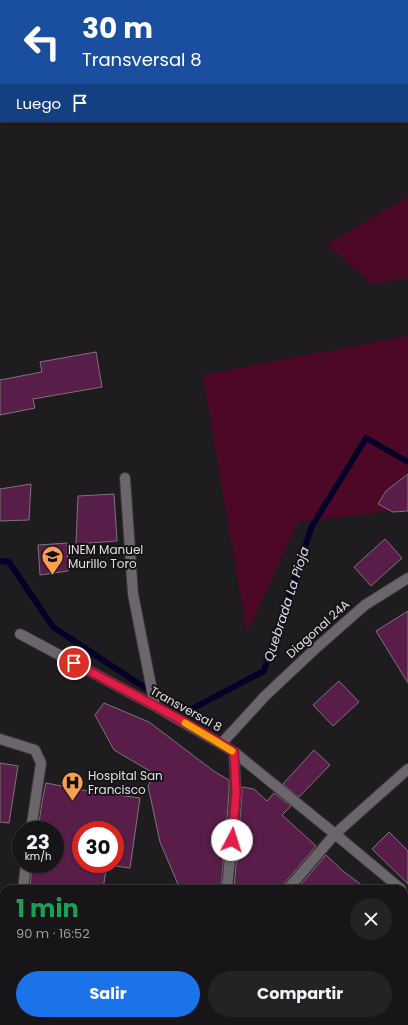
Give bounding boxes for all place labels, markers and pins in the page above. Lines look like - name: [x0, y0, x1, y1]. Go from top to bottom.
- place label: INEM Manuel Murillo Toro: [68, 541, 143, 572]
- school or university icon: INEM Manuel Murillo Toro: [40, 544, 66, 577]
- pin: [57, 646, 91, 680]
- place label: Hospital San Francisco: [88, 767, 163, 798]
- hospital icon: Hospital San Francisco: [59, 770, 85, 803]

